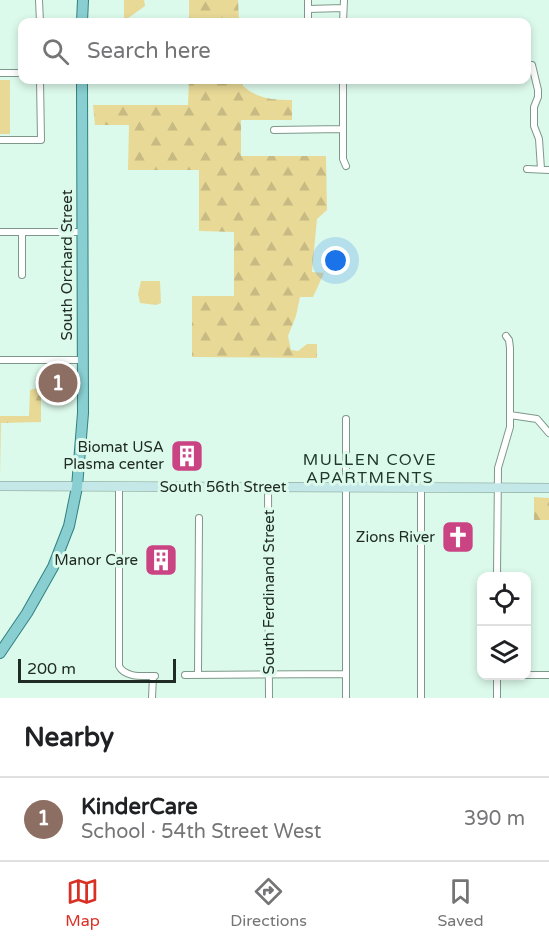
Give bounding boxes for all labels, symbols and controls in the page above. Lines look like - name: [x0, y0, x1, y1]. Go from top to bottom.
- search box: [18, 18, 531, 84]
- icon: search: [39, 35, 72, 68]
- text: Search here: [87, 38, 211, 64]
- street label: South Orchard Street: [58, 189, 76, 341]
- your location: [321, 246, 350, 275]
- pin: 1: [38, 360, 78, 406]
- place label: Biomat USA Plasma center: [63, 438, 164, 473]
- building icon: Biomat USA Plasma center: [169, 438, 205, 474]
- district label: MULLEN COVE APARTMENTS: [303, 450, 437, 488]
- street label: South 56th Street: [160, 478, 287, 496]
- street label: South Ferdinand Street: [260, 509, 278, 674]
- church icon: Zions River: [440, 519, 476, 555]
- place label: Zions River: [356, 528, 435, 546]
- building icon: Manor Care: [143, 542, 179, 578]
- place label: Manor Care: [54, 551, 138, 569]
- map controls: [477, 572, 531, 680]
- button: locate: [477, 572, 531, 626]
- button: layers: [477, 626, 531, 680]
- scale bar: [18, 656, 176, 684]
- text: 200 m: [27, 659, 76, 679]
- text: Nearby: [24, 722, 114, 753]
- text: KinderCare: [81, 794, 198, 820]
- text: 1: [37, 807, 50, 831]
- text: 390 m: [464, 807, 525, 831]
- text: School · 54th Street West: [81, 820, 321, 844]
- tab: Map: [65, 875, 100, 931]
- tab: Directions: [230, 875, 307, 931]
- tab: Saved: [437, 875, 484, 931]

